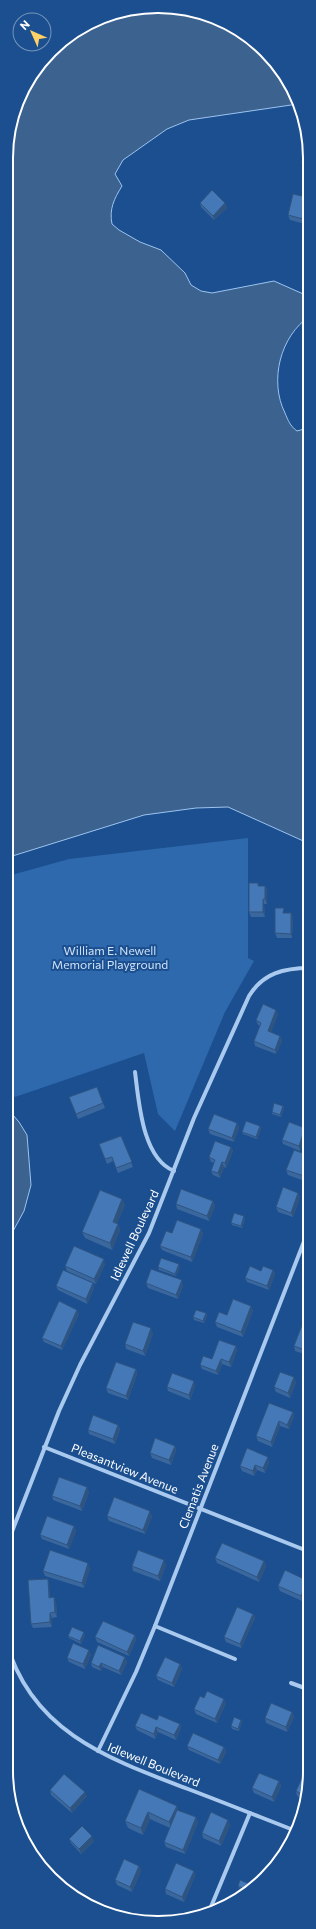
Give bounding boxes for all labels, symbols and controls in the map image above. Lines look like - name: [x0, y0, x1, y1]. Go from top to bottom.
- north arrow: [12, 12, 52, 52]
- text: N: [17, 17, 32, 32]
- park label: William E. Newell Memorial Playground: [52, 943, 168, 971]
- street label: Idlewell Boulevard: [107, 1187, 161, 1283]
- street label: Pleasantview Avenue: [70, 1440, 180, 1496]
- street label: Clematis Avenue: [175, 1441, 221, 1531]
- street label: Idlewell Boulevard: [106, 1739, 202, 1789]

